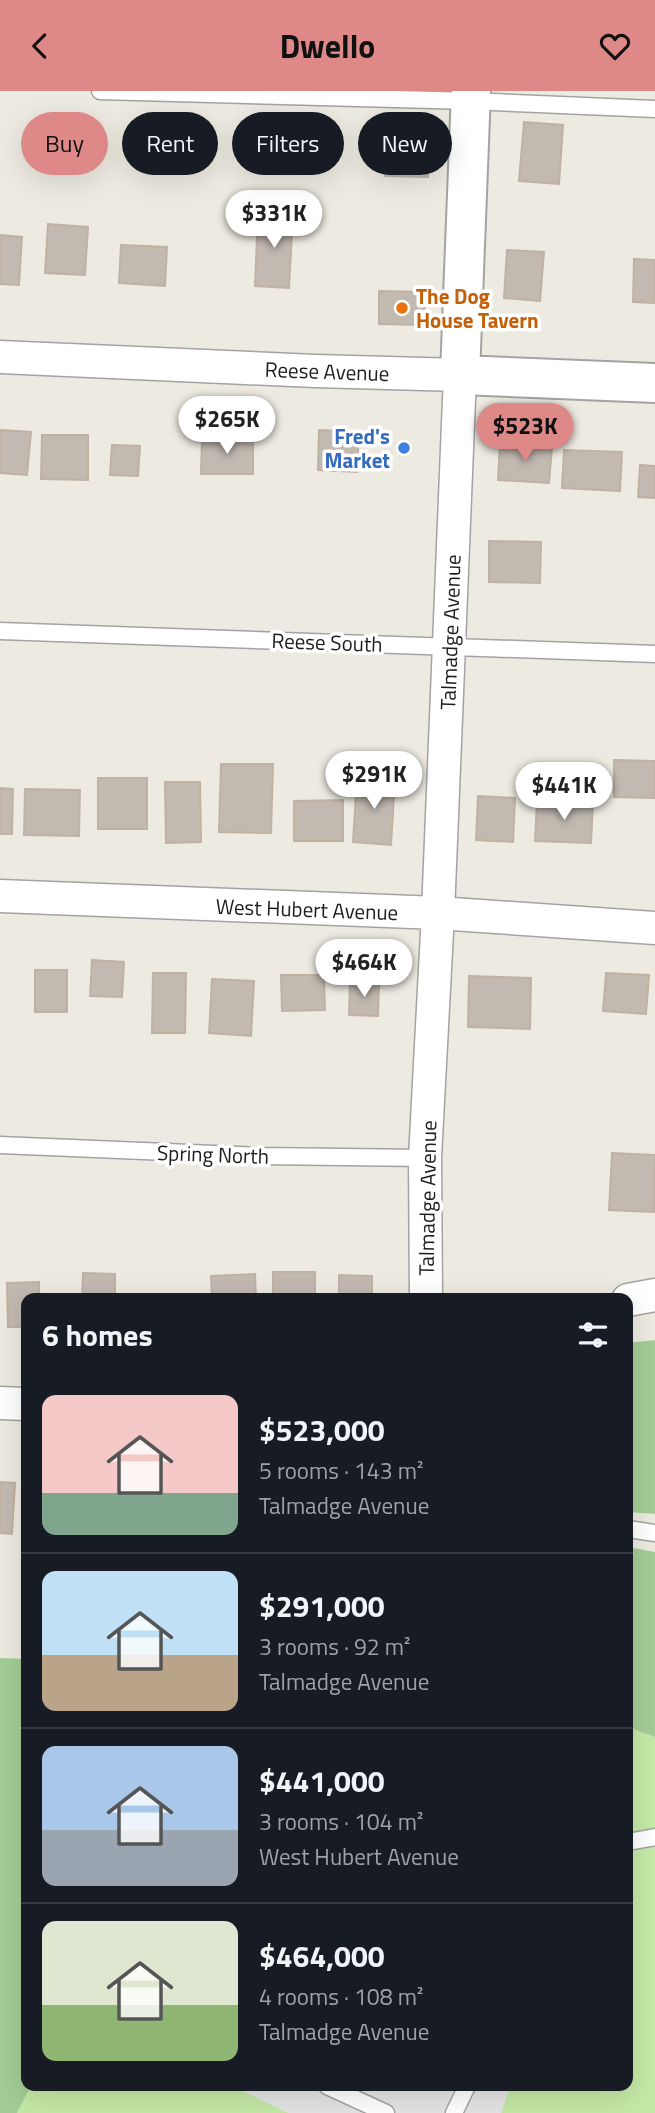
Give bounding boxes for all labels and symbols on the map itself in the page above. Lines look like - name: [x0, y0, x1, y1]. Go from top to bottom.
- pin: $331K: [225, 191, 323, 250]
- place label: The Dog House Tavern: [416, 280, 539, 336]
- marker: The Dog House Tavern: [394, 300, 410, 316]
- street label: Reese Avenue: [264, 353, 390, 389]
- pin: $265K: [178, 397, 276, 456]
- pin: $523K: [476, 403, 574, 463]
- place label: Fred's Market: [324, 420, 390, 476]
- marker: Fred's Market: [396, 440, 412, 456]
- street label: Talmadge Avenue: [431, 554, 469, 710]
- street label: Reese South: [271, 624, 383, 660]
- pin: $291K: [325, 751, 423, 811]
- pin: $441K: [515, 763, 613, 822]
- street label: West Hubert Avenue: [215, 890, 399, 928]
- pin: $464K: [315, 939, 413, 999]
- street label: Talmadge Avenue: [410, 1120, 444, 1276]
- street label: Spring North: [156, 1136, 270, 1172]

